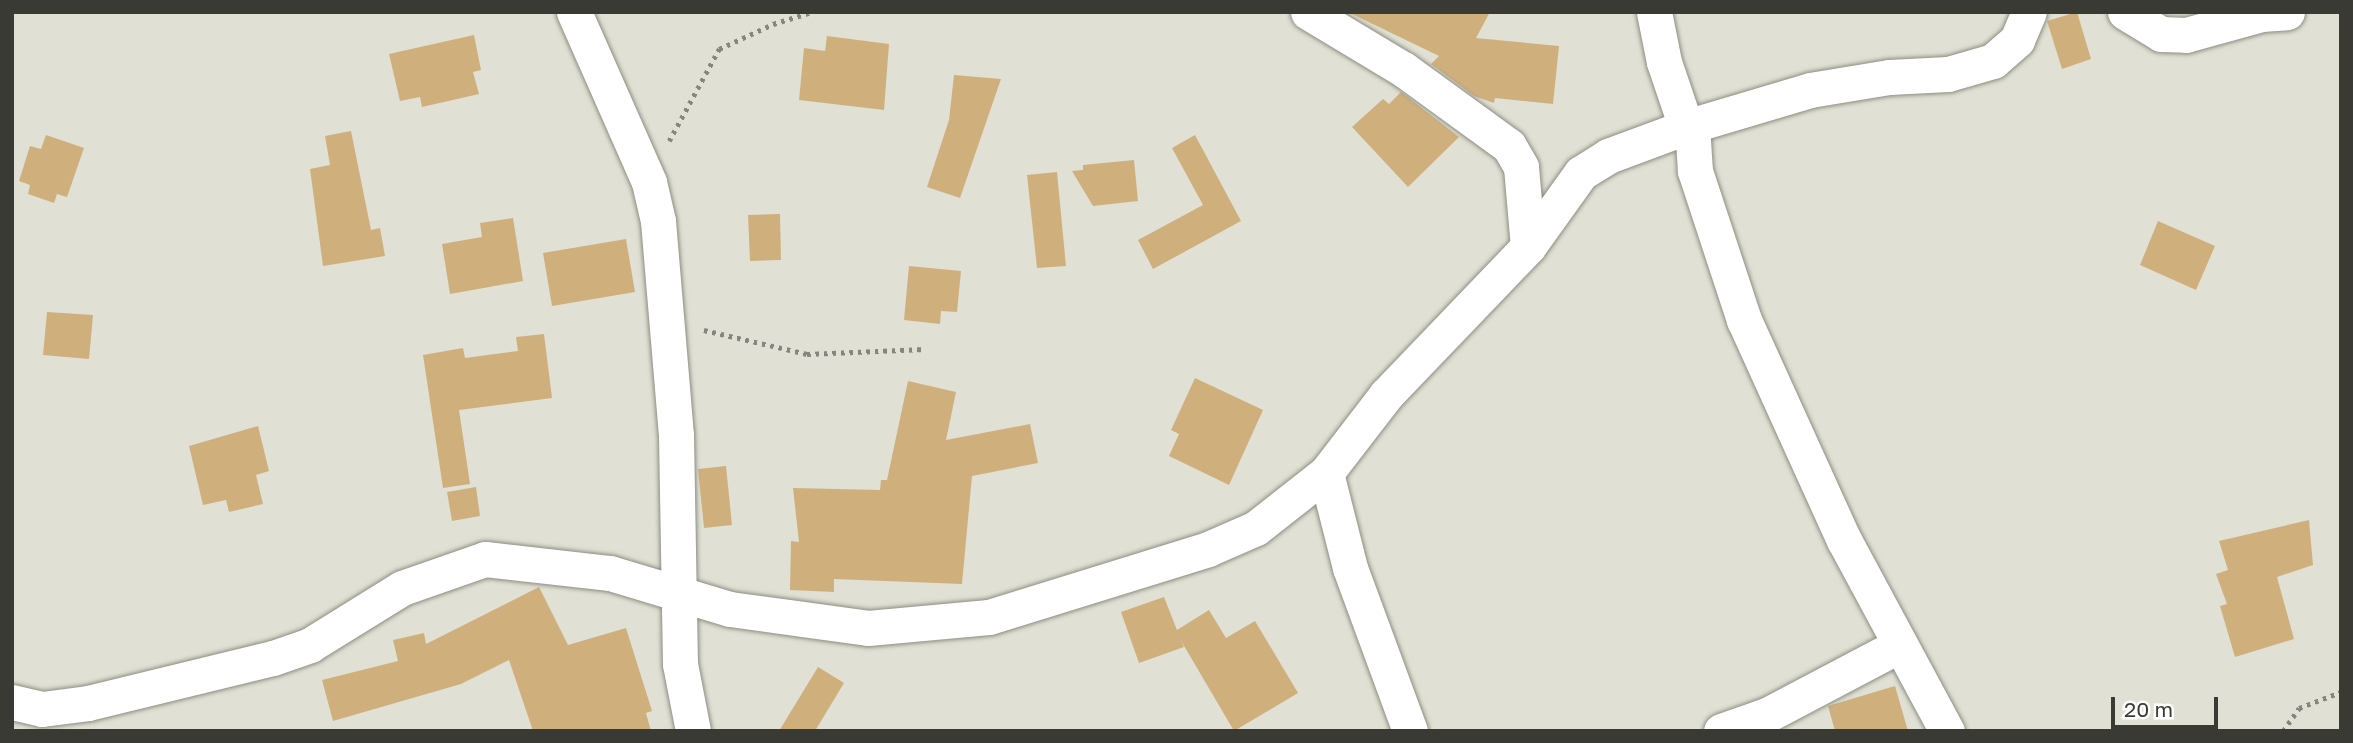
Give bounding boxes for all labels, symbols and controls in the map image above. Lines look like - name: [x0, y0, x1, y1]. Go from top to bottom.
- scale bar: [2115, 684, 2222, 728]
- text: 20 m: [2124, 696, 2173, 722]

